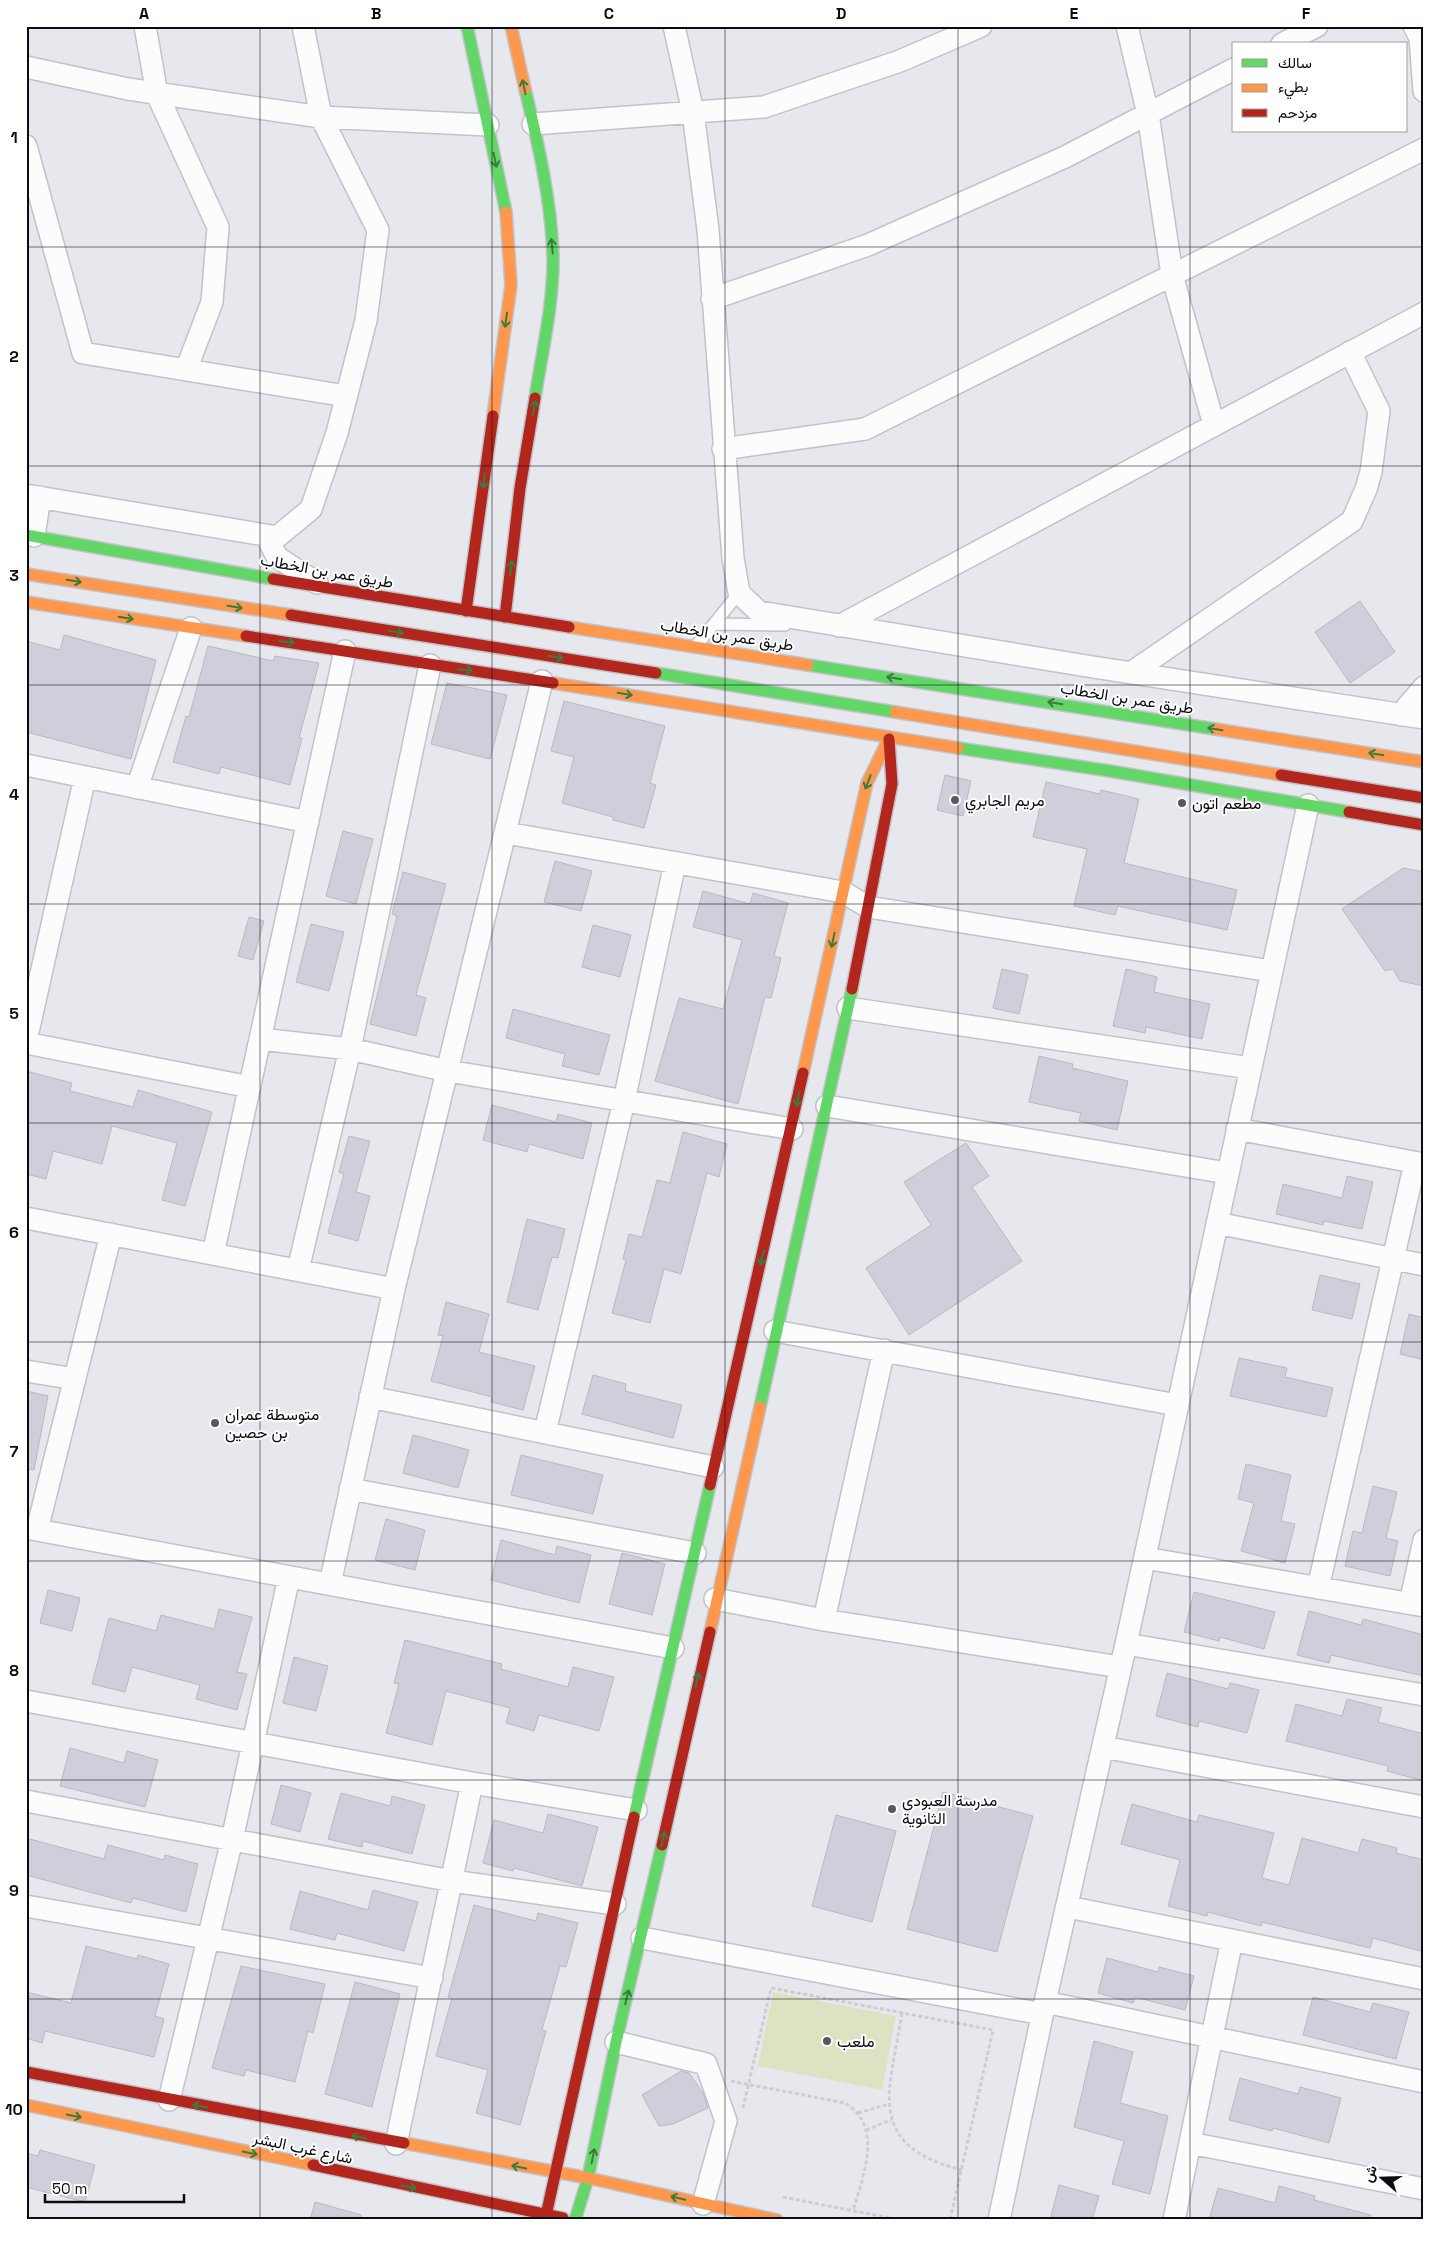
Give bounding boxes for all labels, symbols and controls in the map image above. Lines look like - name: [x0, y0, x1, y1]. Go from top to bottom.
- text: A: [139, 3, 149, 24]
- text: B: [371, 3, 381, 24]
- text: C: [604, 3, 614, 24]
- text: D: [836, 3, 846, 24]
- text: E: [1070, 3, 1079, 24]
- text: F: [1302, 3, 1311, 24]
- legend: [1232, 42, 1408, 132]
- text: سالك: [1278, 53, 1312, 72]
- text: بطيء: [1278, 77, 1308, 100]
- one-way arrow: [519, 79, 528, 95]
- text: مزدحم: [1278, 103, 1317, 123]
- text: 1: [10, 127, 18, 148]
- one-way arrow: [491, 151, 500, 167]
- one-way arrow: [547, 239, 557, 255]
- one-way arrow: [501, 312, 511, 328]
- text: 2: [9, 346, 19, 367]
- one-way arrow: [529, 400, 539, 416]
- one-way arrow: [479, 473, 489, 489]
- street label: طريق عمر بن الخطاب: [259, 549, 395, 593]
- one-way arrow: [506, 561, 516, 577]
- text: 3: [9, 565, 19, 586]
- one-way arrow: [66, 577, 82, 587]
- one-way arrow: [227, 602, 243, 612]
- one-way arrow: [118, 613, 134, 623]
- street label: طريق عمر بن الخطاب: [659, 614, 795, 656]
- one-way arrow: [387, 627, 403, 637]
- one-way arrow: [278, 638, 294, 648]
- one-way arrow: [548, 652, 564, 662]
- one-way arrow: [456, 666, 472, 676]
- one-way arrow: [886, 672, 902, 682]
- street label: طريق عمر بن الخطاب: [1059, 677, 1195, 719]
- one-way arrow: [617, 689, 633, 699]
- one-way arrow: [1047, 698, 1063, 708]
- one-way arrow: [1207, 723, 1223, 733]
- one-way arrow: [1368, 749, 1384, 759]
- one-way arrow: [863, 774, 872, 789]
- text: 4: [9, 784, 19, 805]
- place label: مريم الجابري: [965, 790, 1045, 814]
- place label: مطعم اتون: [1192, 793, 1261, 814]
- marker: مريم الجابري: [949, 794, 961, 806]
- marker: مطعم اتون: [1176, 797, 1188, 809]
- one-way arrow: [828, 932, 837, 948]
- text: 5: [9, 1003, 19, 1024]
- one-way arrow: [793, 1091, 802, 1107]
- text: 6: [9, 1222, 19, 1243]
- one-way arrow: [757, 1249, 766, 1265]
- place label: متوسطة عمران بن حصين: [225, 1404, 319, 1443]
- marker: متوسطة عمران بن حصين: [209, 1417, 221, 1429]
- text: 7: [10, 1441, 19, 1462]
- text: 8: [9, 1660, 19, 1681]
- one-way arrow: [693, 1672, 703, 1688]
- place label: مدرسة العبودي الثانوية: [902, 1790, 997, 1829]
- marker: مدرسة العبودي الثانوية: [886, 1803, 898, 1815]
- one-way arrow: [659, 1831, 668, 1847]
- text: 9: [9, 1880, 19, 1901]
- one-way arrow: [623, 1990, 632, 2006]
- place label: ملعب: [837, 2031, 875, 2052]
- marker: ملعب: [821, 2035, 833, 2047]
- text: 10: [5, 2099, 23, 2120]
- one-way arrow: [192, 2100, 208, 2110]
- one-way arrow: [65, 2111, 81, 2121]
- street label: شارع غرب البشر: [250, 2127, 355, 2170]
- one-way arrow: [352, 2131, 368, 2141]
- one-way arrow: [588, 2148, 598, 2164]
- one-way arrow: [242, 2149, 258, 2158]
- north arrow: [1358, 2154, 1408, 2204]
- one-way arrow: [512, 2161, 528, 2171]
- text: ش: [1358, 2162, 1381, 2185]
- scale bar: [45, 2171, 184, 2203]
- text: 50 m: [52, 2179, 87, 2198]
- one-way arrow: [400, 2183, 416, 2192]
- one-way arrow: [671, 2193, 687, 2203]

